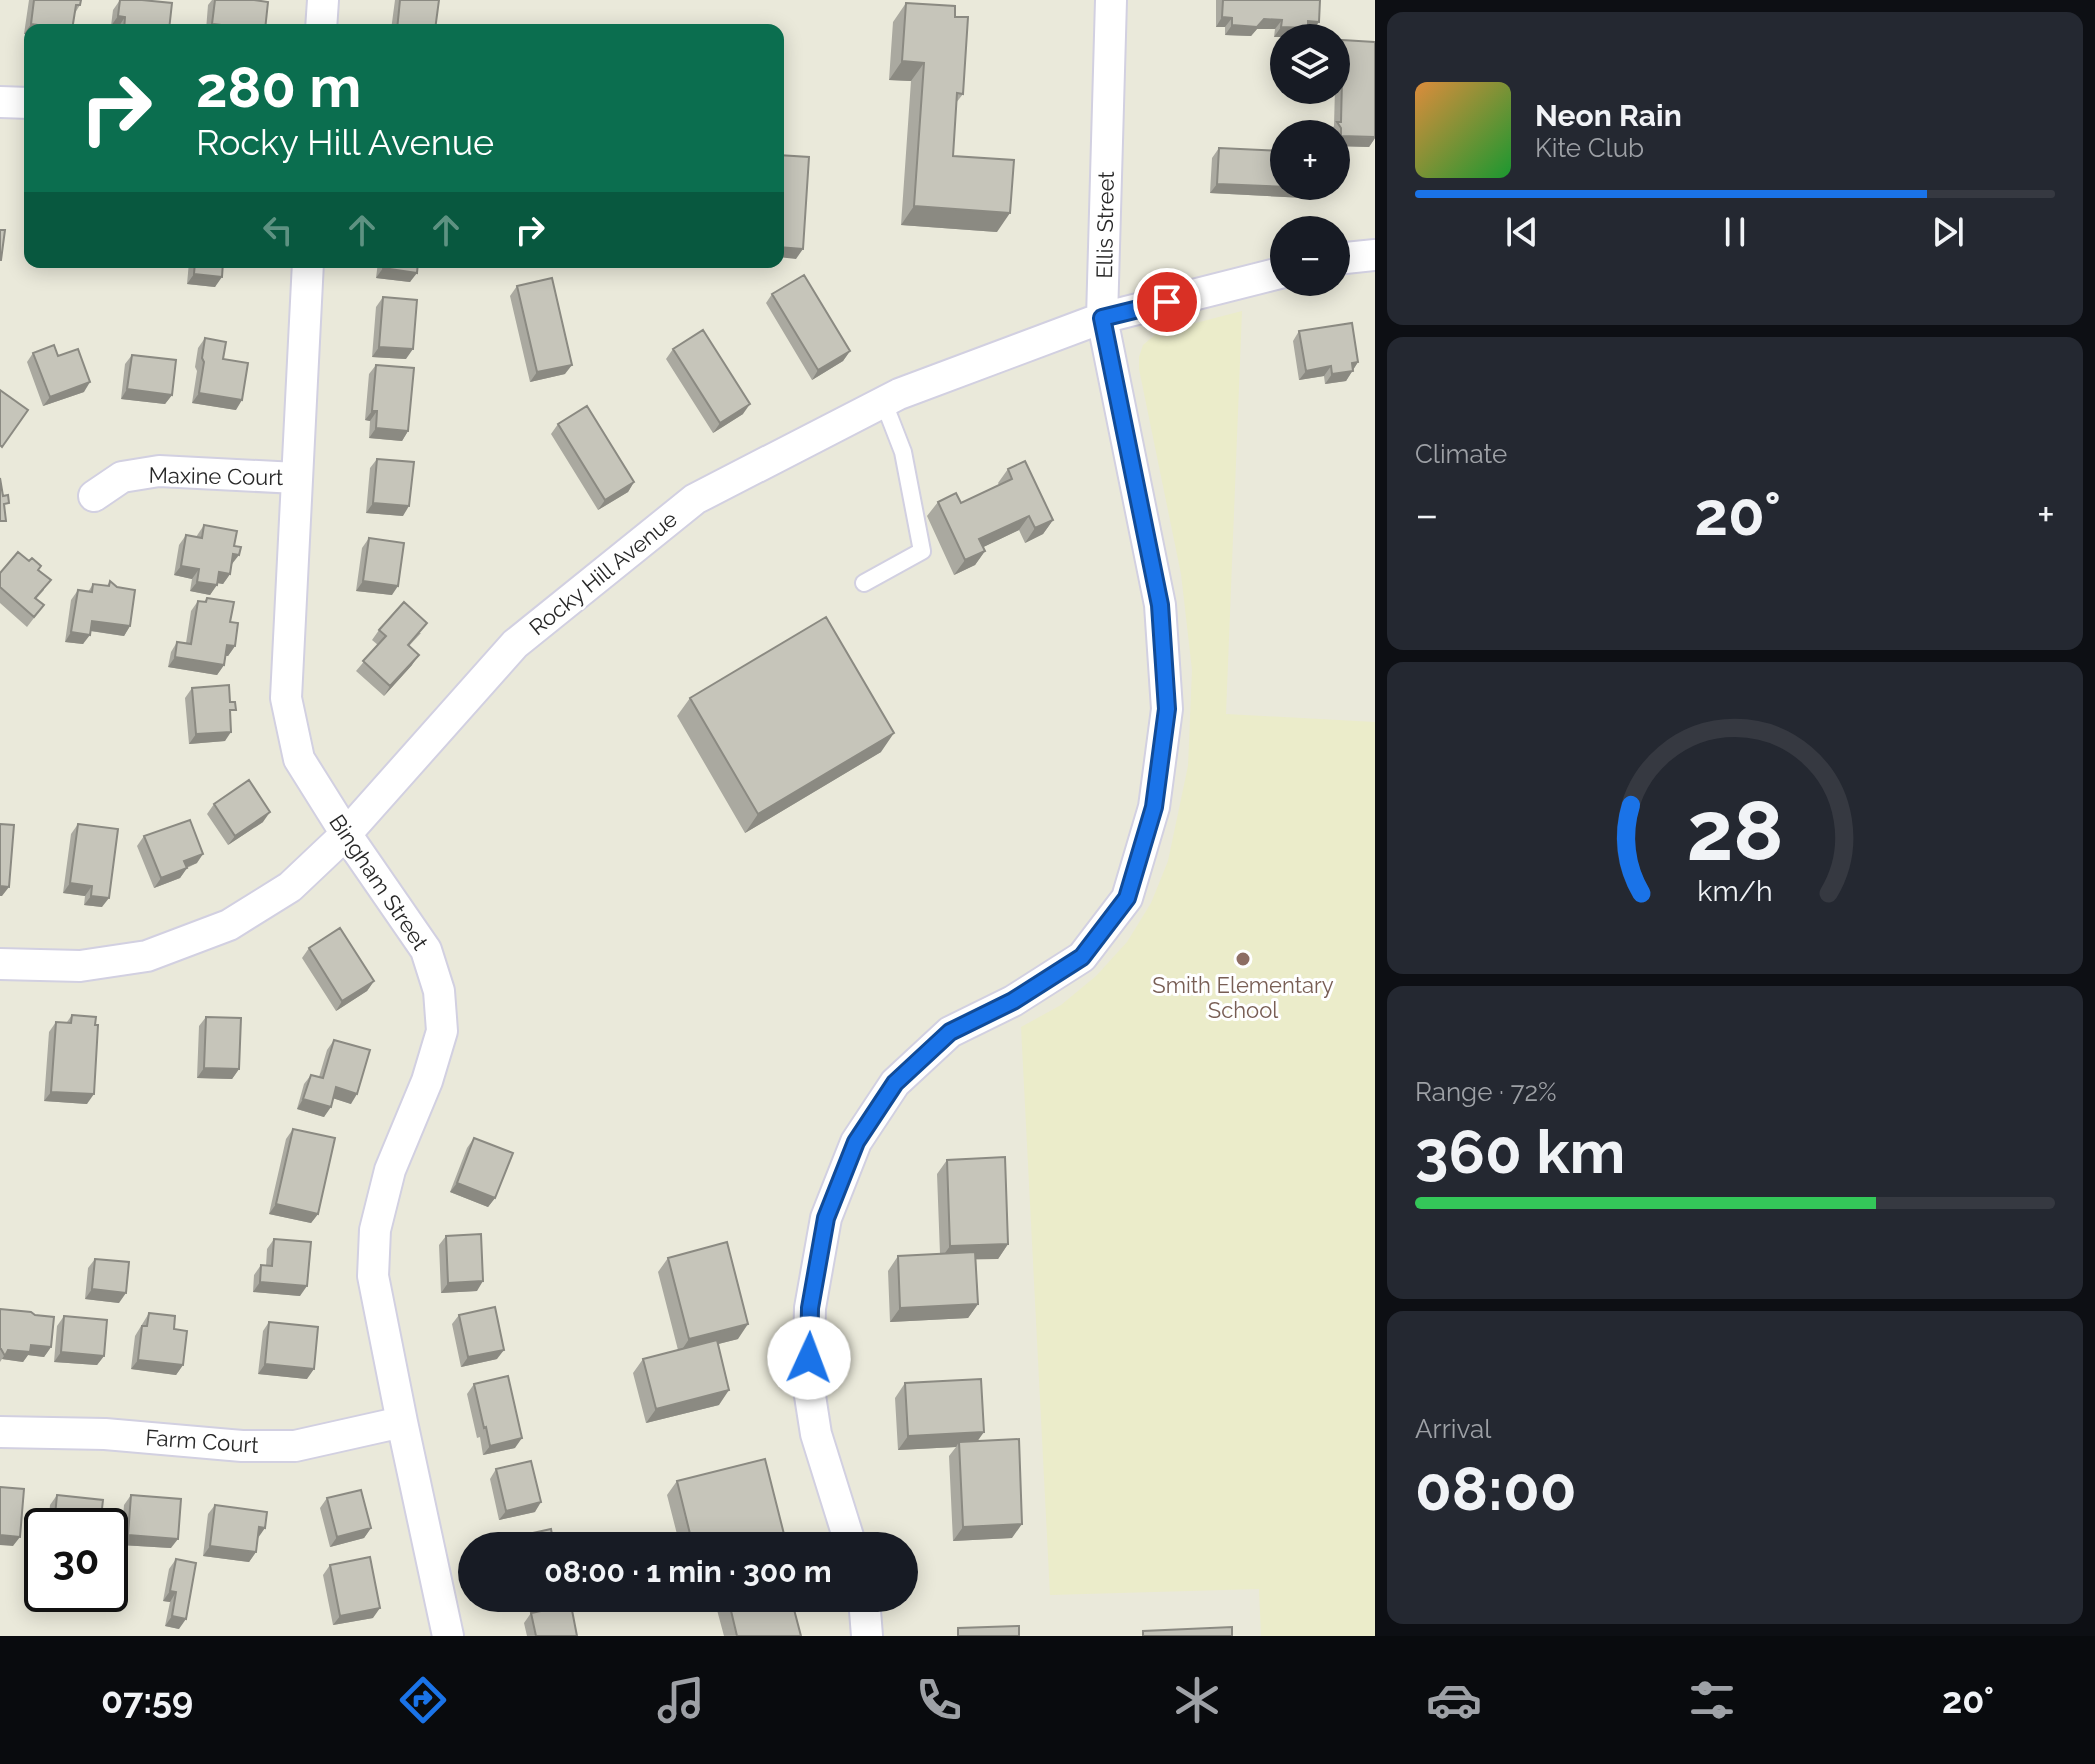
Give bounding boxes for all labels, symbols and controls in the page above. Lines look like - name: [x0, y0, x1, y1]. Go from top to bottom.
- map controls: [1270, 24, 1350, 296]
- button: layers: [1270, 24, 1350, 104]
- text: 280 m: [196, 54, 361, 120]
- icon: right: [64, 56, 168, 160]
- text: Neon Rain: [1535, 98, 1682, 133]
- button: +: [1270, 120, 1350, 200]
- text: Rocky Hill Avenue: [196, 121, 494, 163]
- text: Kite Club: [1535, 133, 1644, 163]
- street label: Ellis Street: [1091, 170, 1119, 279]
- icon: left: [256, 208, 300, 252]
- icon: ahead: [340, 208, 384, 252]
- icon: ahead: [424, 208, 468, 252]
- icon: right: [508, 208, 552, 252]
- icon: previous: [1500, 210, 1544, 254]
- icon: pause: [1713, 210, 1757, 254]
- icon: next: [1926, 210, 1970, 254]
- button: −: [1270, 216, 1350, 296]
- pin: [1133, 268, 1201, 336]
- icon: arrive: [1145, 280, 1189, 324]
- text: Climate: [1415, 439, 1507, 469]
- street label: Maxine Court: [148, 462, 284, 490]
- text: 20°: [1694, 479, 1781, 549]
- text: −: [1415, 489, 1439, 540]
- text: +: [2037, 489, 2055, 540]
- street label: Rocky Hill Avenue: [524, 506, 682, 640]
- text: 28: [1686, 782, 1784, 879]
- street label: Bingham Street: [324, 809, 434, 955]
- text: km/h: [1697, 874, 1773, 908]
- marker: Smith Elementary School: [1234, 950, 1252, 968]
- place label: Smith Elementary School: [1152, 972, 1334, 1023]
- text: Range · 72%: [1415, 1077, 1557, 1107]
- text: 360 km: [1415, 1117, 1625, 1187]
- position arrow: [767, 1316, 851, 1400]
- text: Arrival: [1415, 1414, 1491, 1444]
- street label: Farm Court: [145, 1424, 260, 1458]
- text: 08:00: [1415, 1454, 1577, 1524]
- speed limit sign: 30: [24, 1508, 128, 1612]
- text: 08:00 · 1 min · 300 m: [544, 1554, 832, 1589]
- icon: directions: [395, 1672, 451, 1728]
- icon: music: [653, 1672, 709, 1728]
- icon: phone: [911, 1672, 967, 1728]
- icon: climate: [1169, 1672, 1225, 1728]
- icon: car: [1426, 1672, 1482, 1728]
- icon: filters: [1684, 1672, 1740, 1728]
- text: 07:59: [101, 1679, 193, 1721]
- text: 20°: [1942, 1679, 1994, 1721]

